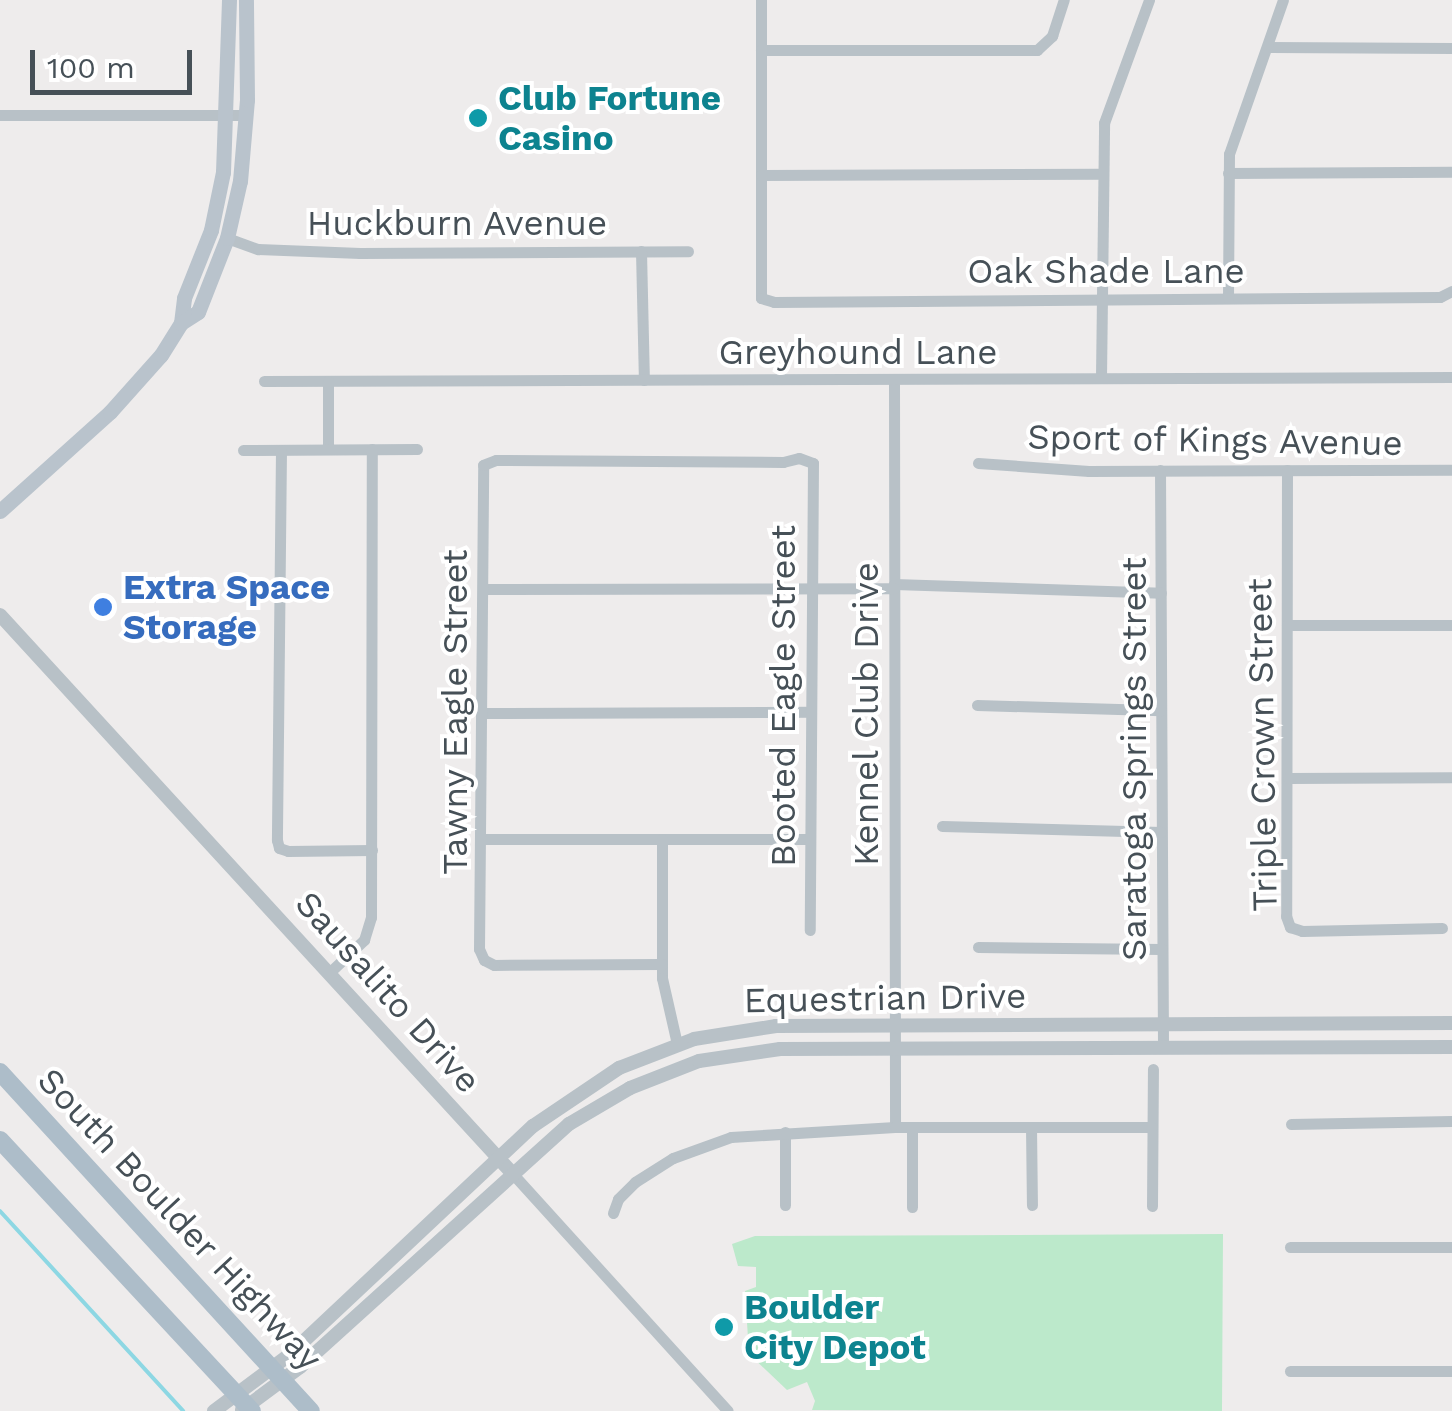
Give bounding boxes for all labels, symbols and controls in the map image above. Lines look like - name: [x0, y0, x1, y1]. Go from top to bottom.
- scale bar: [35, 30, 198, 92]
- text: 100 m: [47, 50, 135, 85]
- place label: Club Fortune Casino: [498, 77, 721, 159]
- marker: Club Fortune Casino: [467, 107, 489, 129]
- street label: Huckburn Avenue: [306, 202, 608, 244]
- street label: Oak Shade Lane: [967, 250, 1245, 292]
- street label: Greyhound Lane: [719, 331, 997, 373]
- street label: Sport of Kings Avenue: [1026, 416, 1404, 464]
- street label: Booted Eagle Street: [762, 525, 804, 867]
- street label: Tawny Eagle Street: [434, 549, 476, 875]
- street label: Saratoga Springs Street: [1113, 557, 1155, 961]
- street label: Kennel Club Drive: [845, 561, 887, 867]
- place label: Extra Space Storage: [123, 566, 331, 648]
- street label: Triple Crown Street: [1238, 578, 1286, 912]
- marker: Extra Space Storage: [92, 596, 114, 618]
- street label: Sausalito Drive: [287, 883, 489, 1101]
- street label: Equestrian Drive: [743, 975, 1027, 1021]
- street label: South Boulder Highway: [29, 1059, 331, 1379]
- place label: Boulder City Depot: [744, 1286, 927, 1368]
- marker: Boulder City Depot: [713, 1316, 735, 1338]

